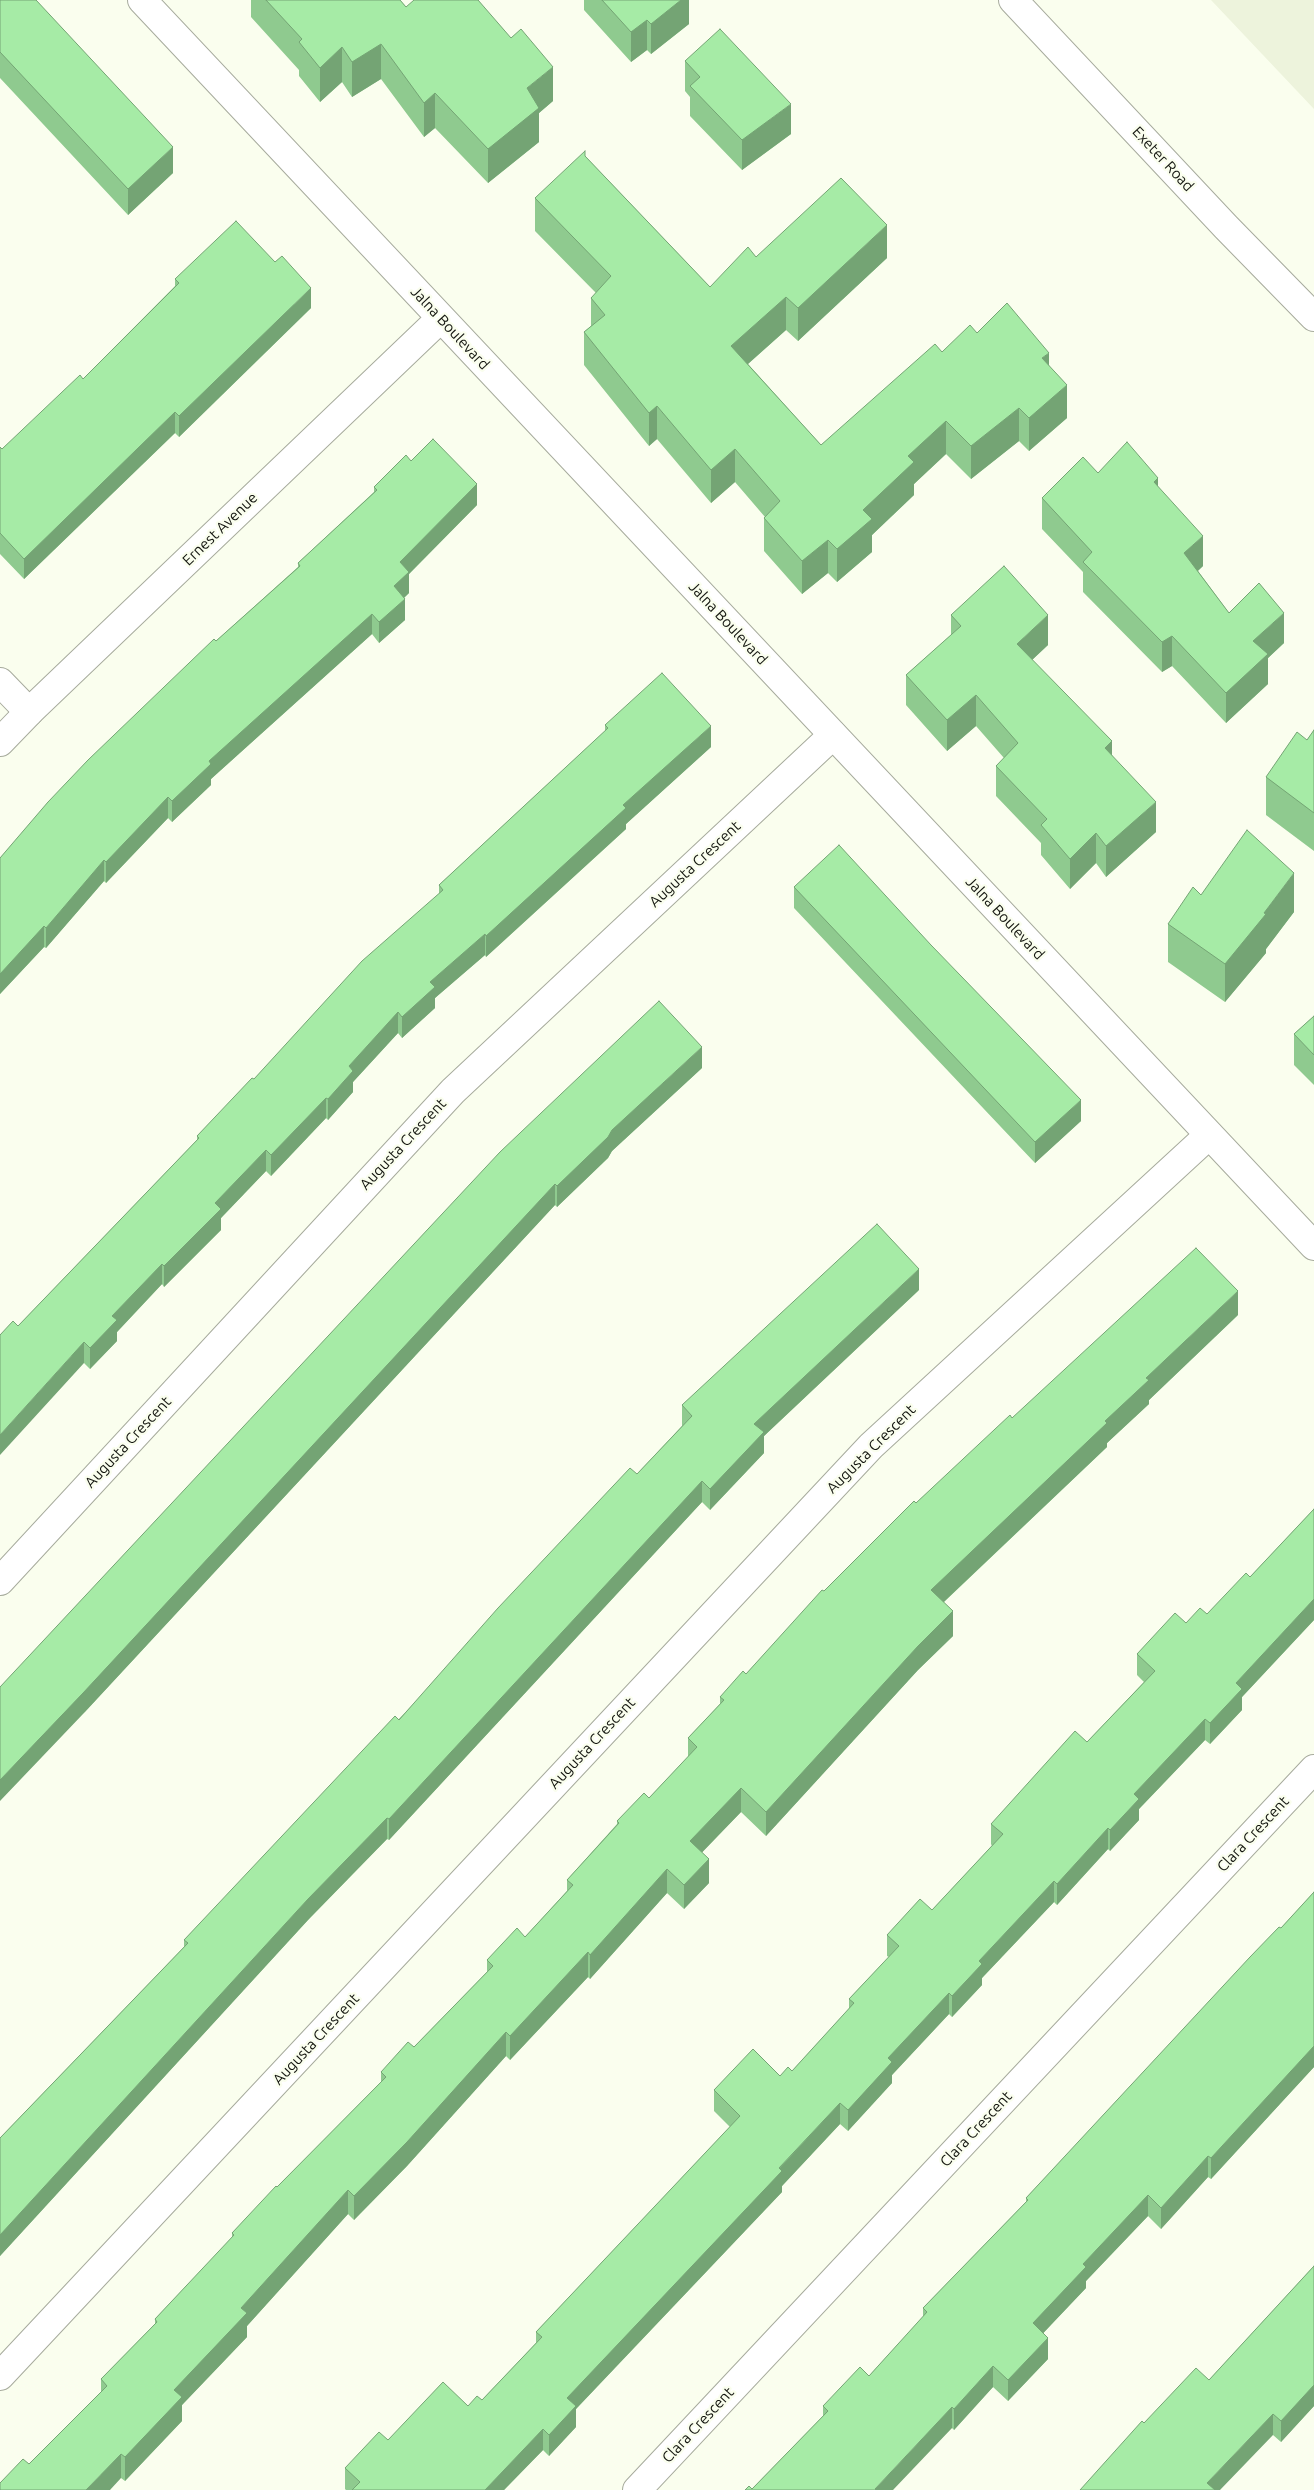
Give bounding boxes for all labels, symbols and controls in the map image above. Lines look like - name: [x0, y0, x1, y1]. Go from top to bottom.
- street label: Exeter Road: [1128, 123, 1198, 195]
- street label: Jalna Boulevard: [407, 283, 493, 373]
- street label: Ernest Avenue: [179, 489, 261, 569]
- street label: Jalna Boulevard: [685, 578, 771, 668]
- street label: Augusta Crescent: [646, 817, 744, 911]
- street label: Jalna Boulevard: [962, 873, 1048, 963]
- street label: Augusta Crescent: [356, 1095, 450, 1193]
- street label: Augusta Crescent: [81, 1393, 175, 1491]
- street label: Augusta Crescent: [823, 1401, 919, 1497]
- street label: Augusta Crescent: [545, 1694, 639, 1792]
- street label: Clara Crescent: [1213, 1792, 1293, 1876]
- street label: Augusta Crescent: [269, 1990, 363, 2088]
- street label: Clara Crescent: [936, 2087, 1016, 2171]
- street label: Clara Crescent: [658, 2383, 738, 2467]

